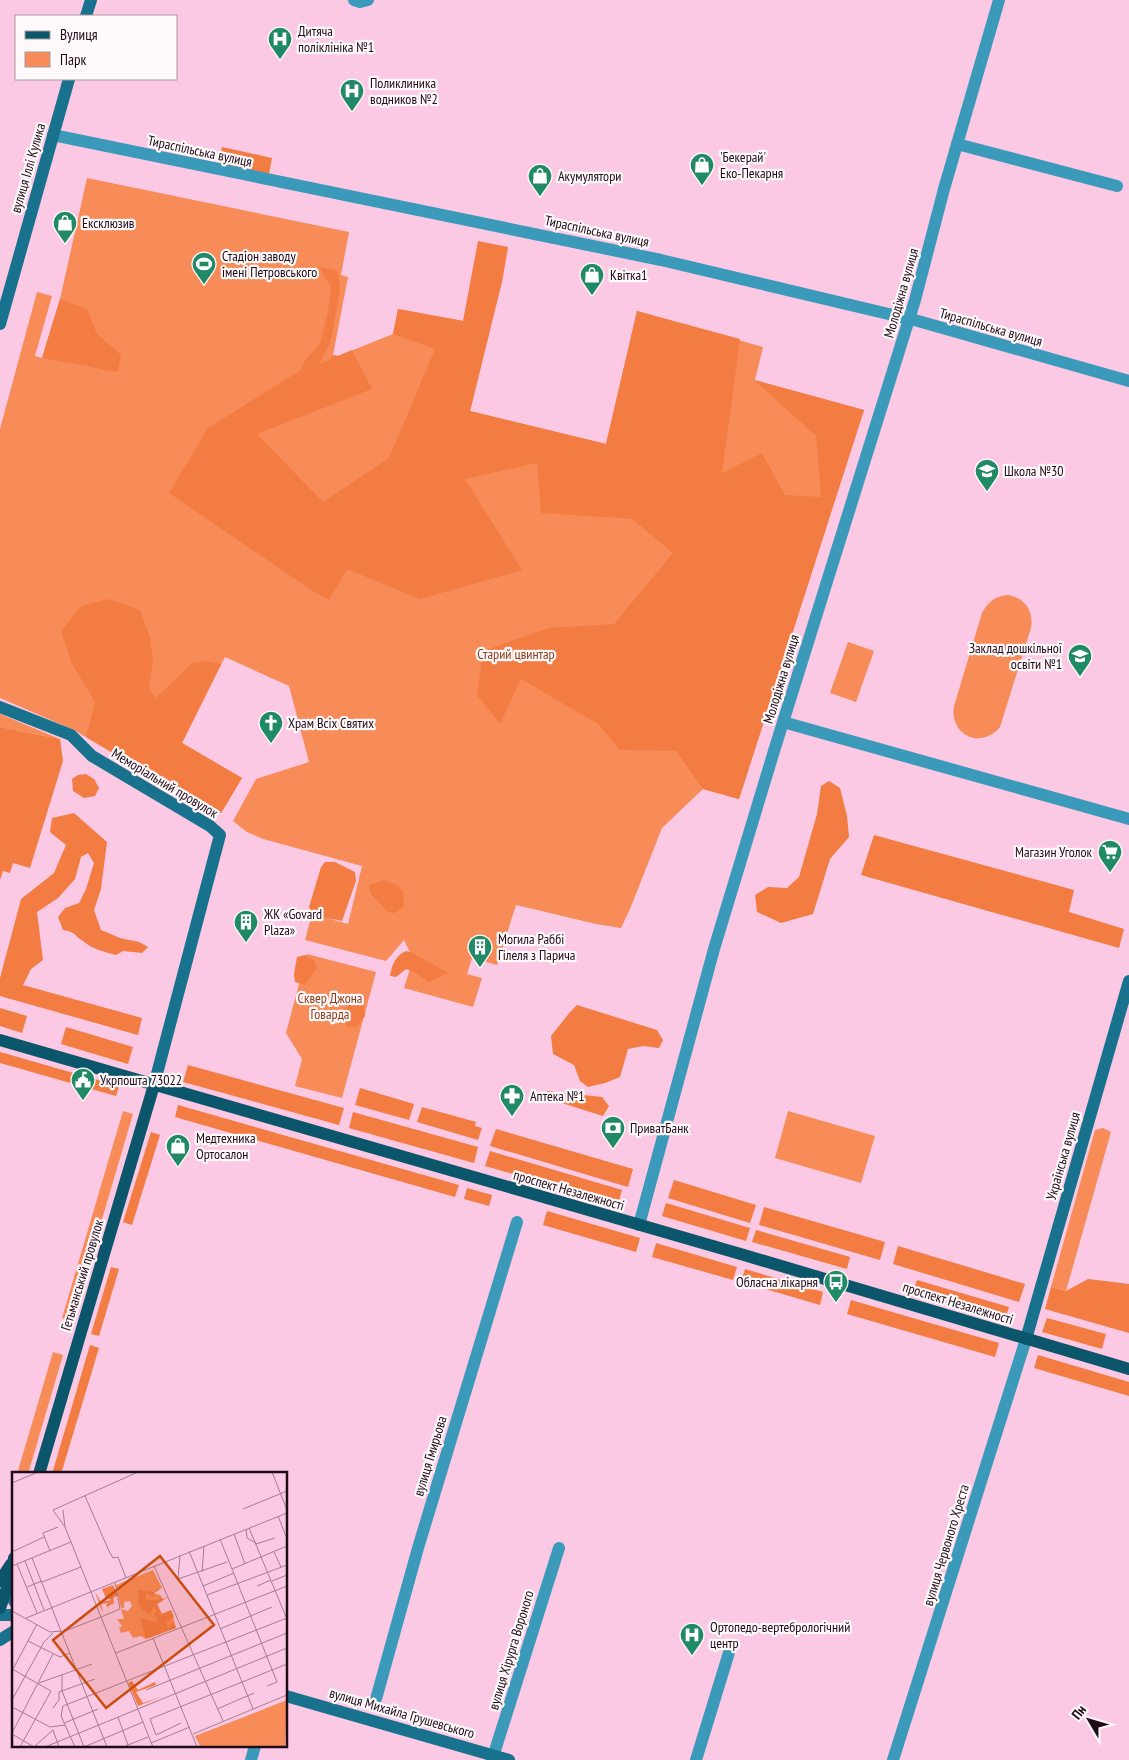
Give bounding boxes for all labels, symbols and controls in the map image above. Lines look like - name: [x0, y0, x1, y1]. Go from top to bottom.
- legend: [15, 15, 178, 80]
- place label: Дитяча поліклініка №1: [298, 22, 374, 56]
- text: Вулиця: [60, 25, 98, 44]
- hospital icon: Дитяча поліклініка №1: [267, 26, 293, 60]
- text: Парк: [60, 50, 86, 69]
- place label: Поликлиника водников №2: [370, 74, 438, 108]
- hospital icon: Поликлиника водников №2: [339, 78, 365, 112]
- street label: вулиця Іллі Кулика: [7, 121, 49, 215]
- street label: Тираспільська вулиця: [146, 131, 254, 171]
- place label: 'Бекерай' Еко-Пекарня: [720, 148, 783, 182]
- shop icon: 'Бекерай' Еко-Пекарня: [689, 152, 715, 186]
- shop icon: Акумулятори: [527, 163, 553, 197]
- place label: Акумулятори: [558, 167, 621, 185]
- shop icon: Ексклюзив: [52, 210, 78, 244]
- street label: Тираспільська вулиця: [543, 211, 651, 251]
- place label: Ексклюзив: [82, 214, 135, 232]
- street label: Молодіжна вулиця: [880, 246, 922, 340]
- place label: Стадіон заводу імені Петровського: [222, 247, 317, 281]
- sports icon: Стадіон заводу імені Петровського: [191, 251, 217, 285]
- shop icon: Квітка1: [579, 262, 605, 296]
- place label: Квітка1: [610, 266, 647, 284]
- street label: Тираспільська вулиця: [937, 304, 1045, 350]
- school or university icon: Школа №30: [974, 458, 1000, 492]
- place label: Школа №30: [1004, 462, 1064, 480]
- street label: Молодіжна вулиця: [759, 632, 803, 726]
- place label: Заклад дошкільної освіти №1: [969, 639, 1062, 673]
- school or university icon: Заклад дошкільної освіти №1: [1067, 643, 1093, 677]
- park label: Старий цвинтар: [477, 645, 555, 663]
- church icon: Храм Всіх Святих: [258, 710, 284, 744]
- place label: Храм Всіх Святих: [288, 714, 374, 732]
- street label: Меморіальний провулок: [108, 744, 222, 822]
- supermarket icon: Магазин Уголок: [1097, 839, 1123, 873]
- place label: Магазин Уголок: [1015, 843, 1093, 861]
- place label: ЖК «Govard Plaza»: [263, 905, 322, 939]
- building icon: ЖК «Govard Plaza»: [233, 909, 259, 943]
- place label: Могила Раббі Гілеля з Парича: [498, 930, 575, 964]
- building icon: Могила Раббі Гілеля з Парича: [467, 934, 493, 968]
- park label: Сквер Джона Говарда: [298, 989, 362, 1023]
- public building icon: Укрпошта 73022: [70, 1067, 96, 1101]
- place label: Укрпошта 73022: [100, 1071, 182, 1089]
- pharmacy icon: Аптека №1: [499, 1083, 525, 1117]
- place label: Аптека №1: [530, 1087, 585, 1105]
- street label: Українська вулиця: [1042, 1110, 1084, 1202]
- bank icon: ПриватБанк: [600, 1115, 626, 1149]
- place label: ПриватБанк: [630, 1119, 689, 1137]
- place label: Медтехника Ортосалон: [196, 1129, 256, 1163]
- shop icon: Медтехника Ортосалон: [165, 1133, 191, 1167]
- street label: проспект Незалежності: [511, 1166, 627, 1214]
- street label: Гетьманський провулок: [57, 1217, 108, 1333]
- bus stop icon: Обласна лікарня: [823, 1269, 849, 1303]
- place label: Обласна лікарня: [736, 1273, 818, 1291]
- street label: проспект Незалежності: [901, 1278, 1015, 1328]
- street label: вулиця Гмирьова: [409, 1414, 451, 1498]
- inset map: [12, 1472, 288, 1748]
- street label: вулиця Червоного Хреста: [919, 1482, 973, 1608]
- street label: вулиця Хірурга Вороного: [484, 1588, 538, 1712]
- place label: Ортопедо-вертебрологічний центр: [710, 1618, 850, 1652]
- hospital icon: Ортопедо-вертебрологічний центр: [679, 1622, 705, 1656]
- street label: вулиця Михайла Грушевського: [327, 1684, 477, 1742]
- north arrow: [1064, 1695, 1114, 1745]
- text: Пн: [1067, 1701, 1090, 1723]

